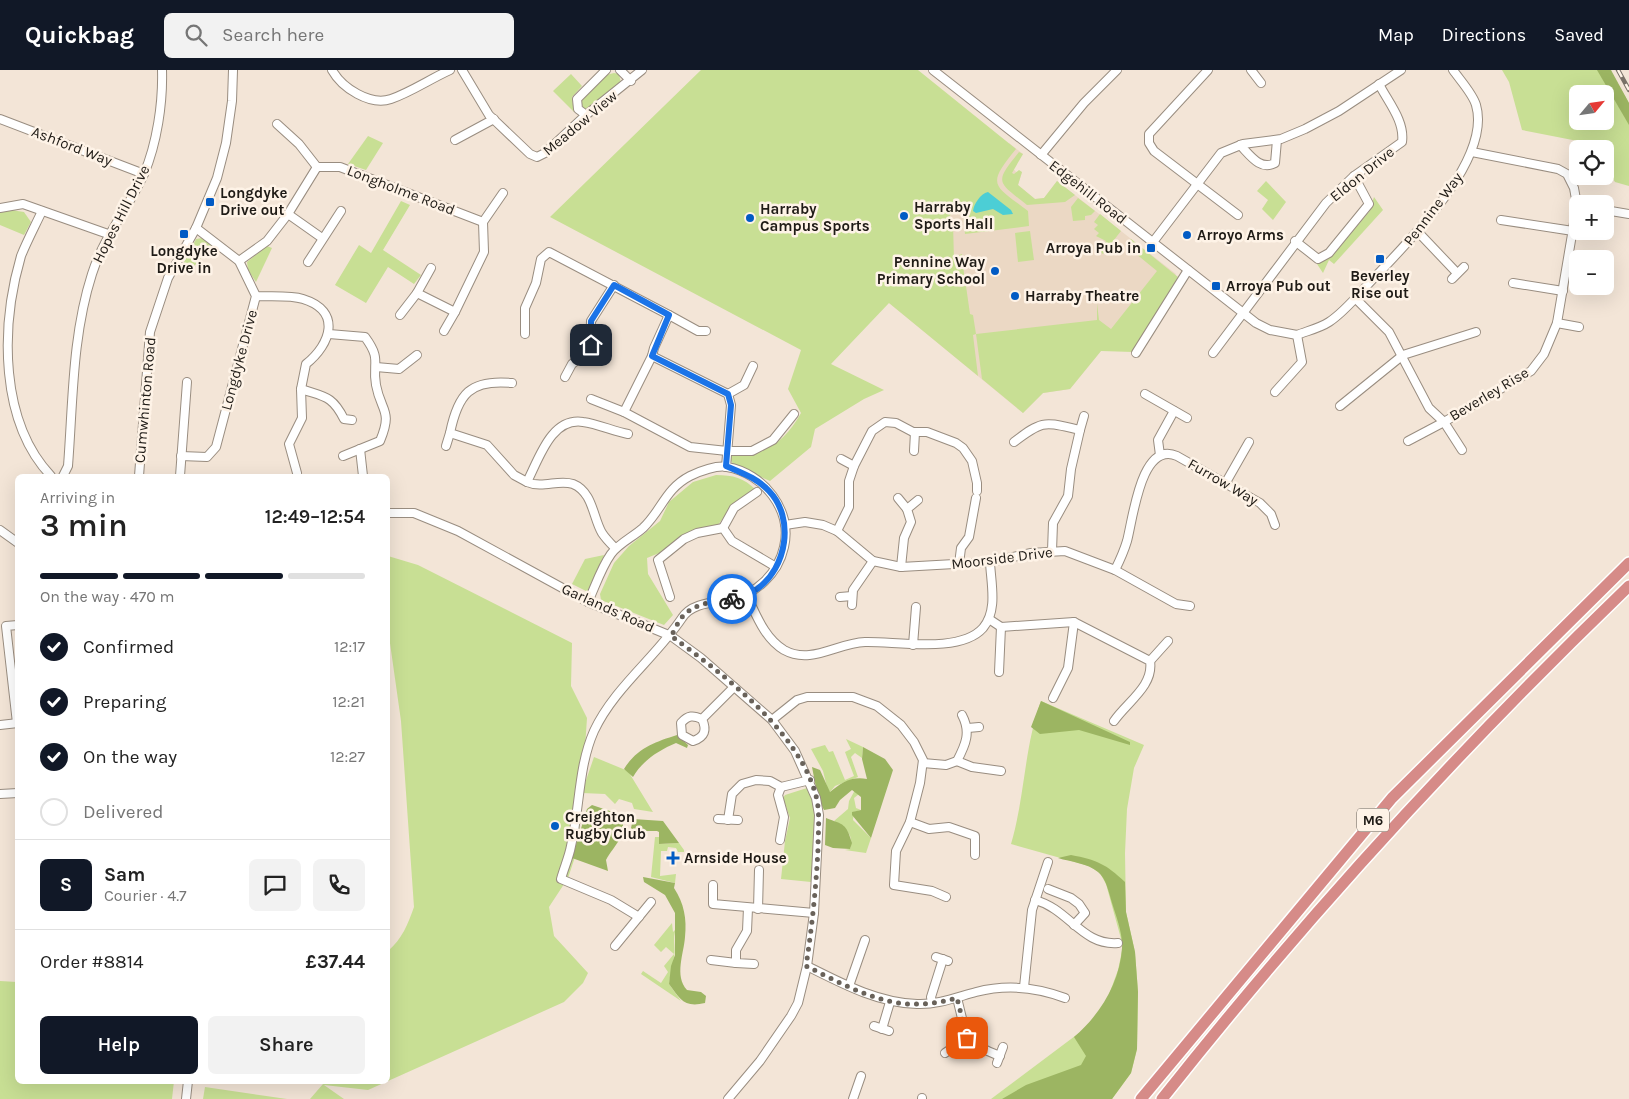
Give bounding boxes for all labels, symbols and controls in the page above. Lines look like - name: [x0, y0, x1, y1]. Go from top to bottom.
- search box: [164, 13, 514, 58]
- text: Quickbag: [25, 21, 134, 49]
- icon: search: [182, 21, 210, 49]
- text: Search here: [222, 24, 324, 46]
- text: Map: [1378, 24, 1414, 46]
- text: Directions: [1442, 24, 1526, 46]
- text: Saved: [1554, 24, 1604, 46]
- north arrow: [1569, 85, 1614, 130]
- map controls: [1569, 85, 1614, 295]
- street label: Meadow View: [539, 87, 621, 159]
- street label: Ashford Way: [29, 122, 115, 170]
- button: locate: [1569, 140, 1614, 185]
- street label: Eldon Drive: [1326, 143, 1398, 205]
- street label: Edgehill Road: [1046, 156, 1130, 228]
- street label: Longholme Road: [345, 161, 457, 219]
- street label: Hopes Hill Drive: [89, 162, 153, 266]
- street label: Pennine Way: [1400, 169, 1466, 249]
- place label: Longdyke Drive out: [220, 184, 288, 219]
- button: +: [1569, 195, 1614, 240]
- marker: Longdyke Drive out: [204, 196, 216, 208]
- place label: Harraby Sports Hall: [914, 198, 993, 233]
- place label: Harraby Campus Sports: [760, 200, 870, 235]
- marker: Harraby Sports Hall: [898, 210, 910, 222]
- marker: Harraby Campus Sports: [744, 212, 756, 224]
- place label: Arroyo Arms: [1197, 226, 1284, 244]
- marker: Longdyke Drive in: [178, 228, 190, 240]
- marker: Arroyo Arms: [1181, 229, 1193, 241]
- place label: Arroya Pub in: [1046, 239, 1141, 257]
- place label: Longdyke Drive in: [150, 242, 218, 277]
- marker: Arroya Pub in: [1145, 242, 1157, 254]
- button: −: [1569, 250, 1614, 295]
- place label: Pennine Way Primary School: [877, 253, 985, 288]
- marker: Beverley Rise out: [1374, 253, 1386, 265]
- marker: Pennine Way Primary School: [989, 265, 1001, 277]
- place label: Beverley Rise out: [1350, 267, 1410, 302]
- place label: Arroya Pub out: [1226, 277, 1331, 295]
- marker: Arroya Pub out: [1210, 280, 1222, 292]
- place label: Harraby Theatre: [1025, 287, 1139, 305]
- marker: Harraby Theatre: [1009, 290, 1021, 302]
- street label: Longdyke Drive: [217, 308, 261, 412]
- pin: [570, 324, 612, 366]
- icon: home: [577, 331, 605, 359]
- street label: Cumwhinton Road: [131, 336, 159, 464]
- street label: Beverley Rise: [1446, 363, 1532, 425]
- street label: Furrow Way: [1185, 455, 1261, 509]
- text: Arriving in: [40, 488, 115, 507]
- text: 12:49–12:54: [265, 506, 365, 528]
- text: 3 min: [40, 507, 128, 544]
- street label: Moorside Drive: [950, 543, 1054, 573]
- courier: [707, 574, 757, 624]
- street label: Garlands Road: [559, 579, 657, 637]
- icon: bike: [718, 585, 746, 613]
- text: On the way · 470 m: [40, 587, 175, 606]
- icon: check: [40, 633, 68, 661]
- text: Confirmed: [83, 636, 174, 658]
- text: 12:17: [334, 637, 365, 656]
- icon: check: [40, 688, 68, 716]
- text: Preparing: [83, 691, 166, 713]
- text: 12:21: [332, 692, 365, 711]
- icon: check: [40, 743, 68, 771]
- text: On the way: [83, 746, 177, 768]
- text: 12:27: [330, 747, 365, 766]
- text: Delivered: [83, 801, 163, 823]
- place label: Creighton Rugby Club: [565, 808, 646, 843]
- road number: M6: [1357, 808, 1389, 832]
- marker: Creighton Rugby Club: [549, 820, 561, 832]
- place label: Arnside House: [684, 849, 787, 867]
- marker: Arnside House: [666, 851, 680, 865]
- button: chat: [249, 859, 301, 911]
- button: phone: [313, 859, 365, 911]
- text: Sam: [104, 864, 145, 886]
- text: S: [60, 874, 72, 896]
- text: Courier · 4.7: [104, 886, 187, 905]
- text: Order #8814: [40, 951, 144, 973]
- text: £37.44: [306, 951, 365, 973]
- button: Help: [40, 1016, 198, 1074]
- button: Share: [208, 1016, 365, 1074]
- pin: [946, 1017, 988, 1059]
- icon: bag: [953, 1024, 981, 1052]

